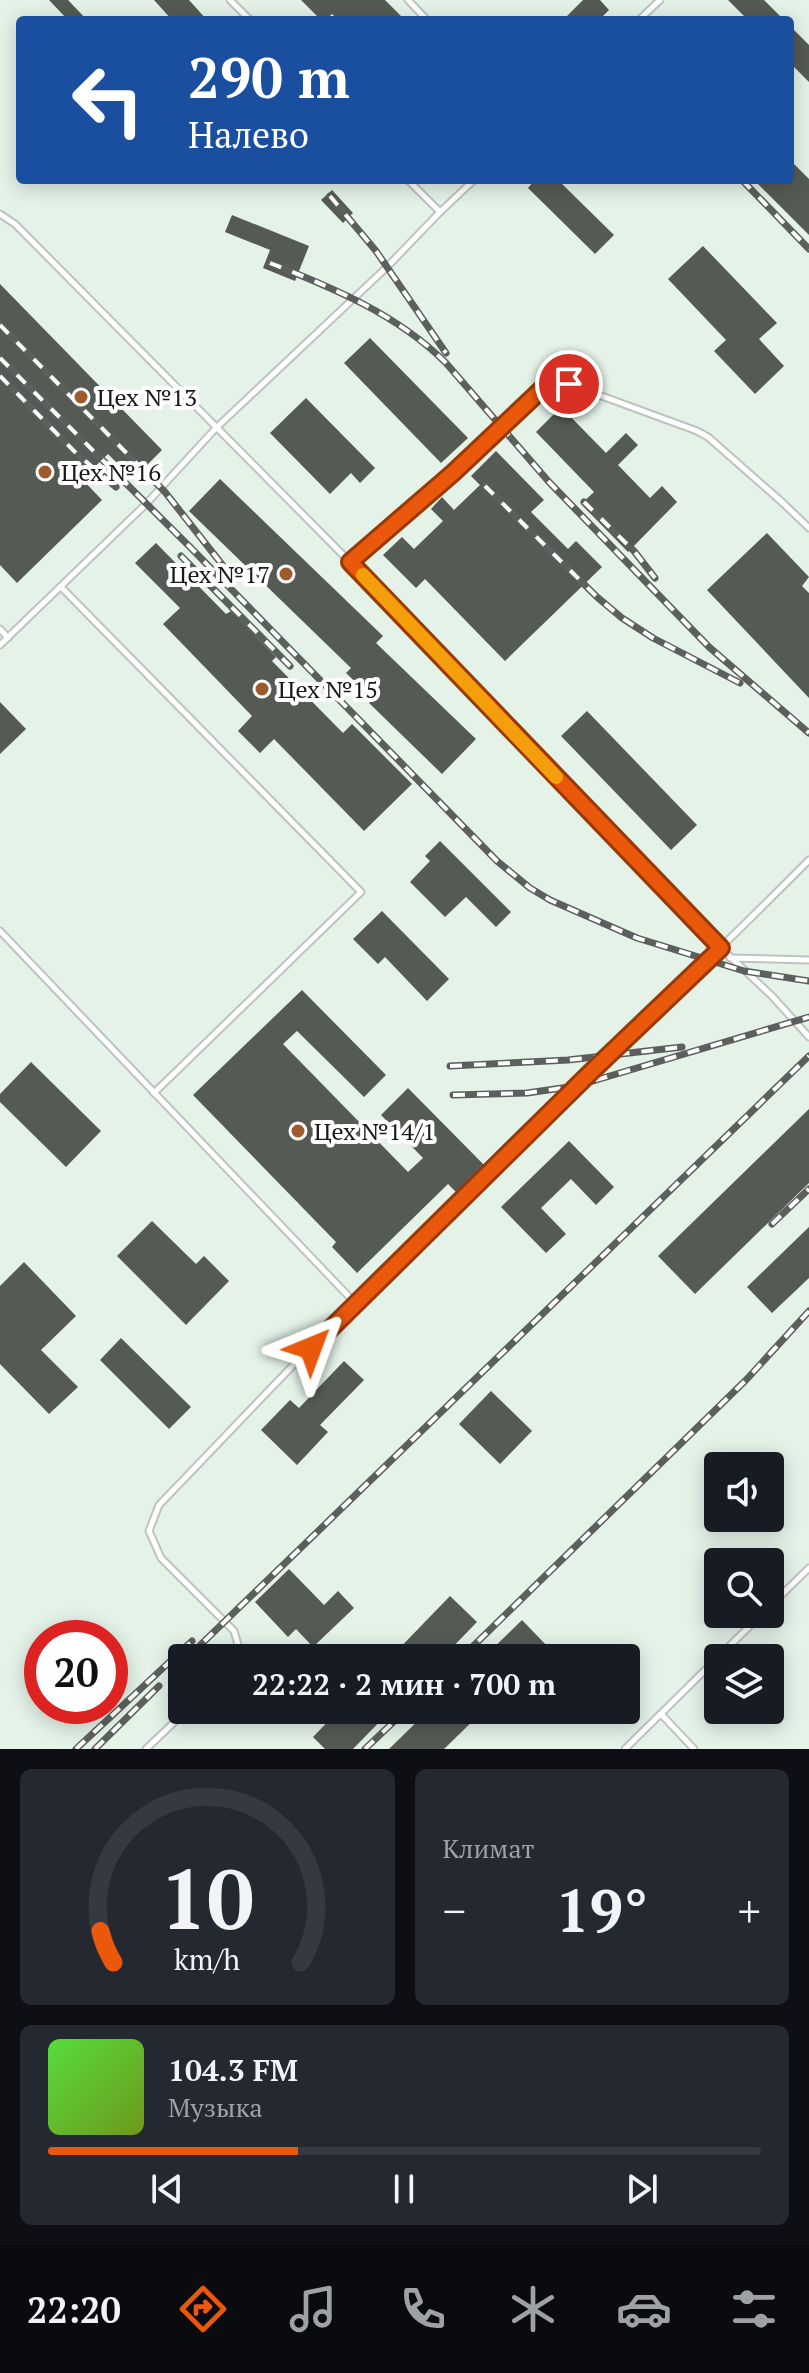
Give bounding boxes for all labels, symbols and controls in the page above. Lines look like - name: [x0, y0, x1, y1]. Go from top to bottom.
- text: 290 m: [188, 40, 350, 114]
- icon: left: [56, 48, 160, 152]
- text: Налево: [188, 111, 309, 158]
- pin: [535, 350, 603, 418]
- icon: arrive: [547, 362, 591, 406]
- place label: Цех №13: [97, 381, 197, 413]
- marker: Цех №13: [72, 388, 90, 406]
- place label: Цех №16: [61, 456, 161, 488]
- marker: Цех №16: [36, 463, 54, 481]
- place label: Цех №17: [170, 558, 270, 590]
- marker: Цех №17: [277, 565, 295, 583]
- place label: Цех №15: [278, 673, 378, 705]
- marker: Цех №15: [253, 680, 271, 698]
- place label: Цех №14/1: [314, 1115, 435, 1147]
- marker: Цех №14/1: [289, 1122, 307, 1140]
- position arrow: [269, 1306, 353, 1390]
- map controls: [704, 1452, 784, 1724]
- button: sound: [704, 1452, 784, 1532]
- button: search: [704, 1548, 784, 1628]
- speed limit sign: 20: [24, 1620, 128, 1724]
- button: layers: [704, 1644, 784, 1724]
- text: 22:22 · 2 мин · 700 m: [252, 1664, 556, 1704]
- text: Климат: [443, 1831, 534, 1865]
- text: 10: [160, 1843, 254, 1953]
- text: 19°: [555, 1870, 648, 1949]
- text: −: [443, 1881, 466, 1940]
- text: +: [738, 1881, 761, 1940]
- text: km/h: [174, 1940, 240, 1978]
- text: 104.3 FM: [168, 2050, 298, 2090]
- text: Музыка: [168, 2090, 263, 2124]
- icon: previous: [145, 2167, 189, 2211]
- icon: pause: [382, 2167, 426, 2211]
- icon: next: [620, 2167, 664, 2211]
- icon: directions: [175, 2281, 231, 2337]
- icon: music: [285, 2281, 341, 2337]
- icon: phone: [395, 2281, 451, 2337]
- icon: climate: [505, 2281, 561, 2337]
- icon: car: [616, 2281, 672, 2337]
- icon: filters: [726, 2281, 782, 2337]
- text: 22:20: [27, 2286, 121, 2333]

